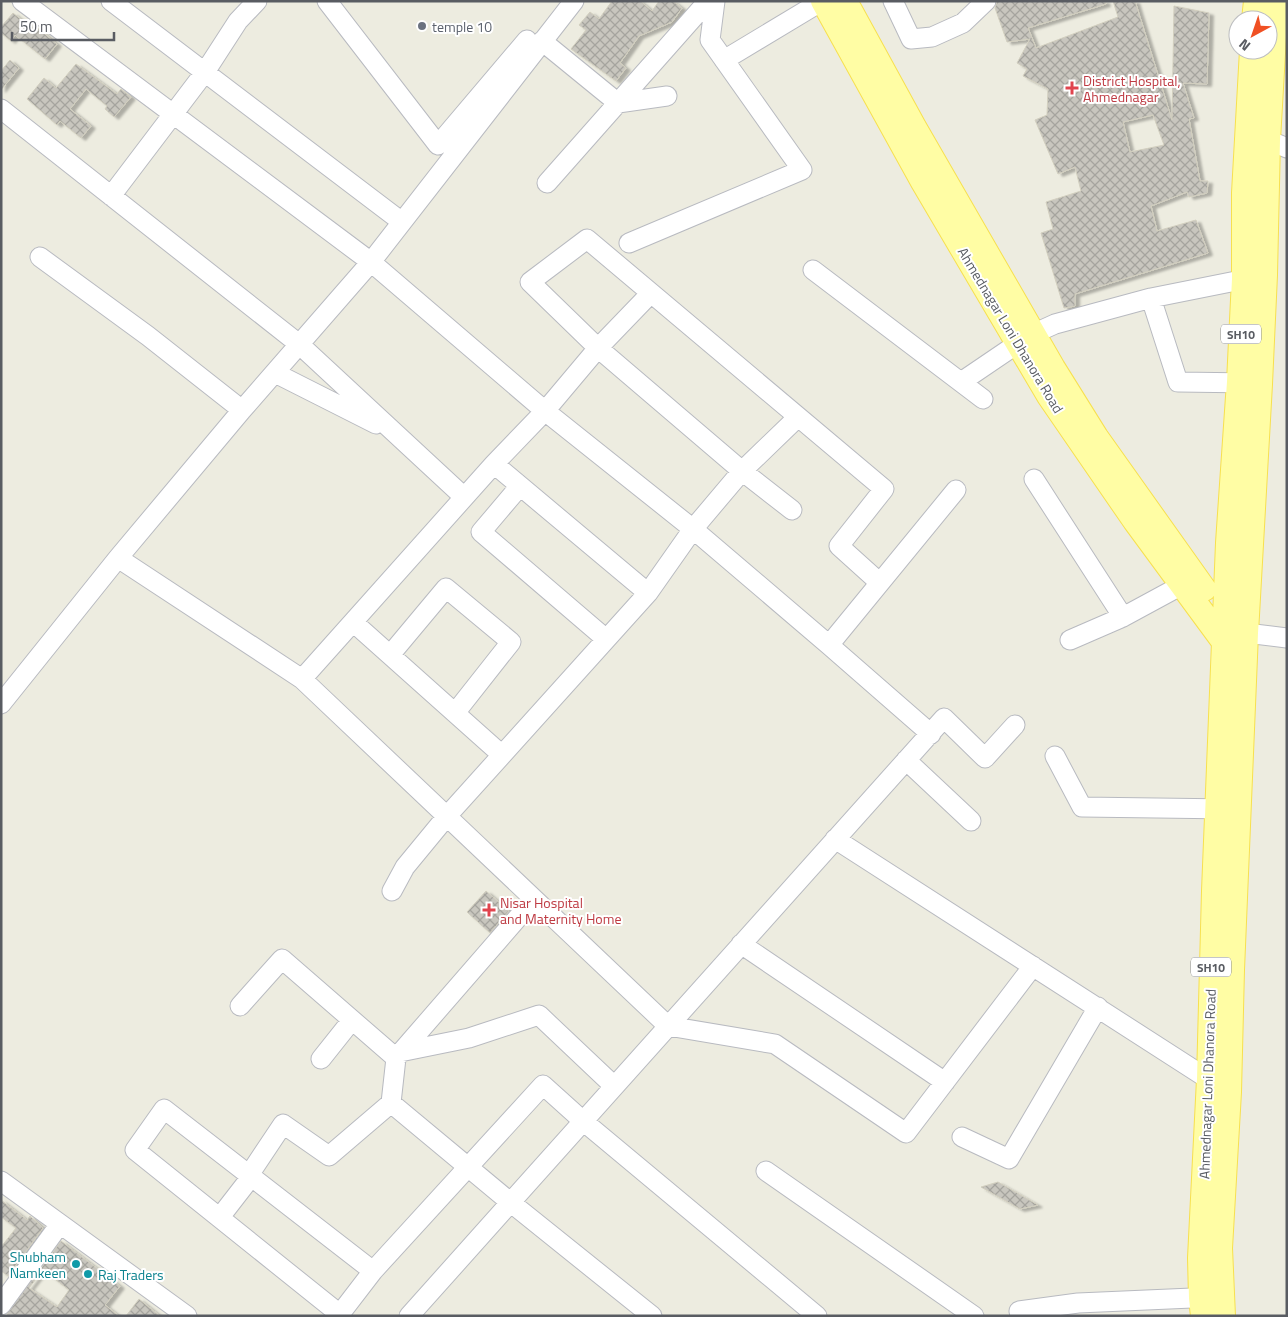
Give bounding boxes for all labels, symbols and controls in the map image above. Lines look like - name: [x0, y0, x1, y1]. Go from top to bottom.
- scale bar: [12, 10, 115, 42]
- north arrow: [1228, 10, 1278, 60]
- text: 50 m: [20, 15, 53, 38]
- place label: temple 10: [432, 16, 492, 37]
- marker: temple 10: [416, 20, 428, 32]
- text: N: [1234, 34, 1255, 57]
- place label: District Hospital, Ahmednagar: [1083, 70, 1181, 107]
- marker: District Hospital, Ahmednagar: [1065, 81, 1079, 95]
- street label: Ahmednagar Loni Dhanora Road: [953, 243, 1069, 417]
- road number: SH10: [1221, 324, 1261, 344]
- place label: Nisar Hospital and Maternity Home: [500, 892, 622, 929]
- marker: Nisar Hospital and Maternity Home: [482, 903, 496, 917]
- road number: SH10: [1191, 958, 1231, 976]
- street label: Ahmednagar Loni Dhanora Road: [1193, 989, 1221, 1179]
- place label: Shubham Namkeen: [10, 1246, 66, 1283]
- marker: Shubham Namkeen: [70, 1258, 82, 1270]
- place label: Raj Traders: [98, 1264, 164, 1285]
- marker: Raj Traders: [82, 1268, 94, 1280]

